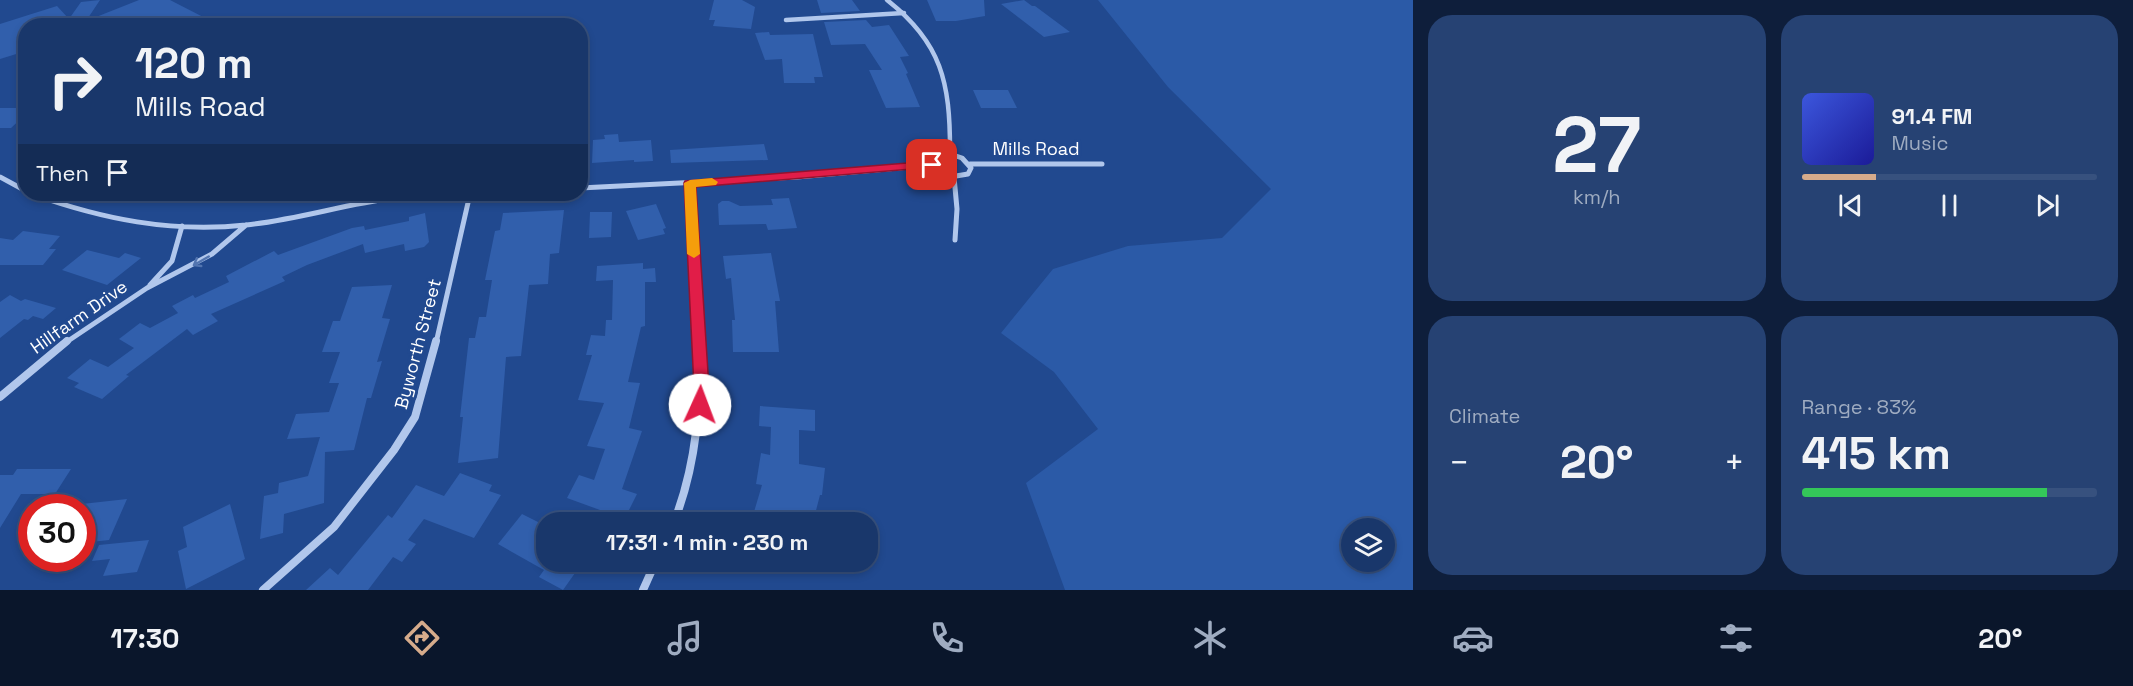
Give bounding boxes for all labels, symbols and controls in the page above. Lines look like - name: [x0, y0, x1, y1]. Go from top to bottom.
- text: 120 m: [135, 37, 253, 90]
- icon: right: [36, 42, 114, 120]
- text: Mills Road: [135, 89, 266, 124]
- text: 27: [1552, 95, 1641, 195]
- text: 91.4 FM: [1892, 102, 1972, 130]
- text: Music: [1892, 130, 1948, 156]
- street label: Mills Road: [992, 137, 1080, 160]
- pin: [906, 139, 957, 190]
- icon: arrive: [915, 148, 948, 181]
- icon: arrive: [101, 156, 134, 189]
- text: Then: [36, 159, 89, 187]
- text: km/h: [1573, 184, 1621, 210]
- icon: previous: [1834, 189, 1867, 222]
- icon: pause: [1933, 189, 1966, 222]
- icon: next: [2031, 189, 2064, 222]
- one-way arrow: [193, 256, 210, 268]
- street label: Hillfarm Drive: [26, 275, 132, 358]
- street label: Byworth Street: [389, 276, 446, 412]
- position arrow: [668, 373, 732, 437]
- text: Range · 83%: [1802, 394, 1917, 420]
- text: Climate: [1449, 403, 1520, 429]
- text: 415 km: [1802, 425, 1951, 482]
- text: 20°: [1560, 434, 1634, 491]
- text: −: [1449, 442, 1469, 484]
- text: +: [1724, 442, 1745, 484]
- speed limit sign: 30: [18, 494, 96, 572]
- map controls: [1341, 518, 1395, 572]
- button: layers: [1341, 518, 1395, 572]
- text: 17:31 · 1 min · 230 m: [606, 528, 808, 556]
- icon: directions: [401, 617, 443, 659]
- icon: music: [664, 617, 706, 659]
- icon: phone: [926, 617, 968, 659]
- icon: climate: [1189, 617, 1231, 659]
- icon: car: [1452, 617, 1494, 659]
- icon: filters: [1715, 617, 1757, 659]
- text: 17:30: [110, 621, 180, 656]
- text: 20°: [1978, 621, 2022, 656]

